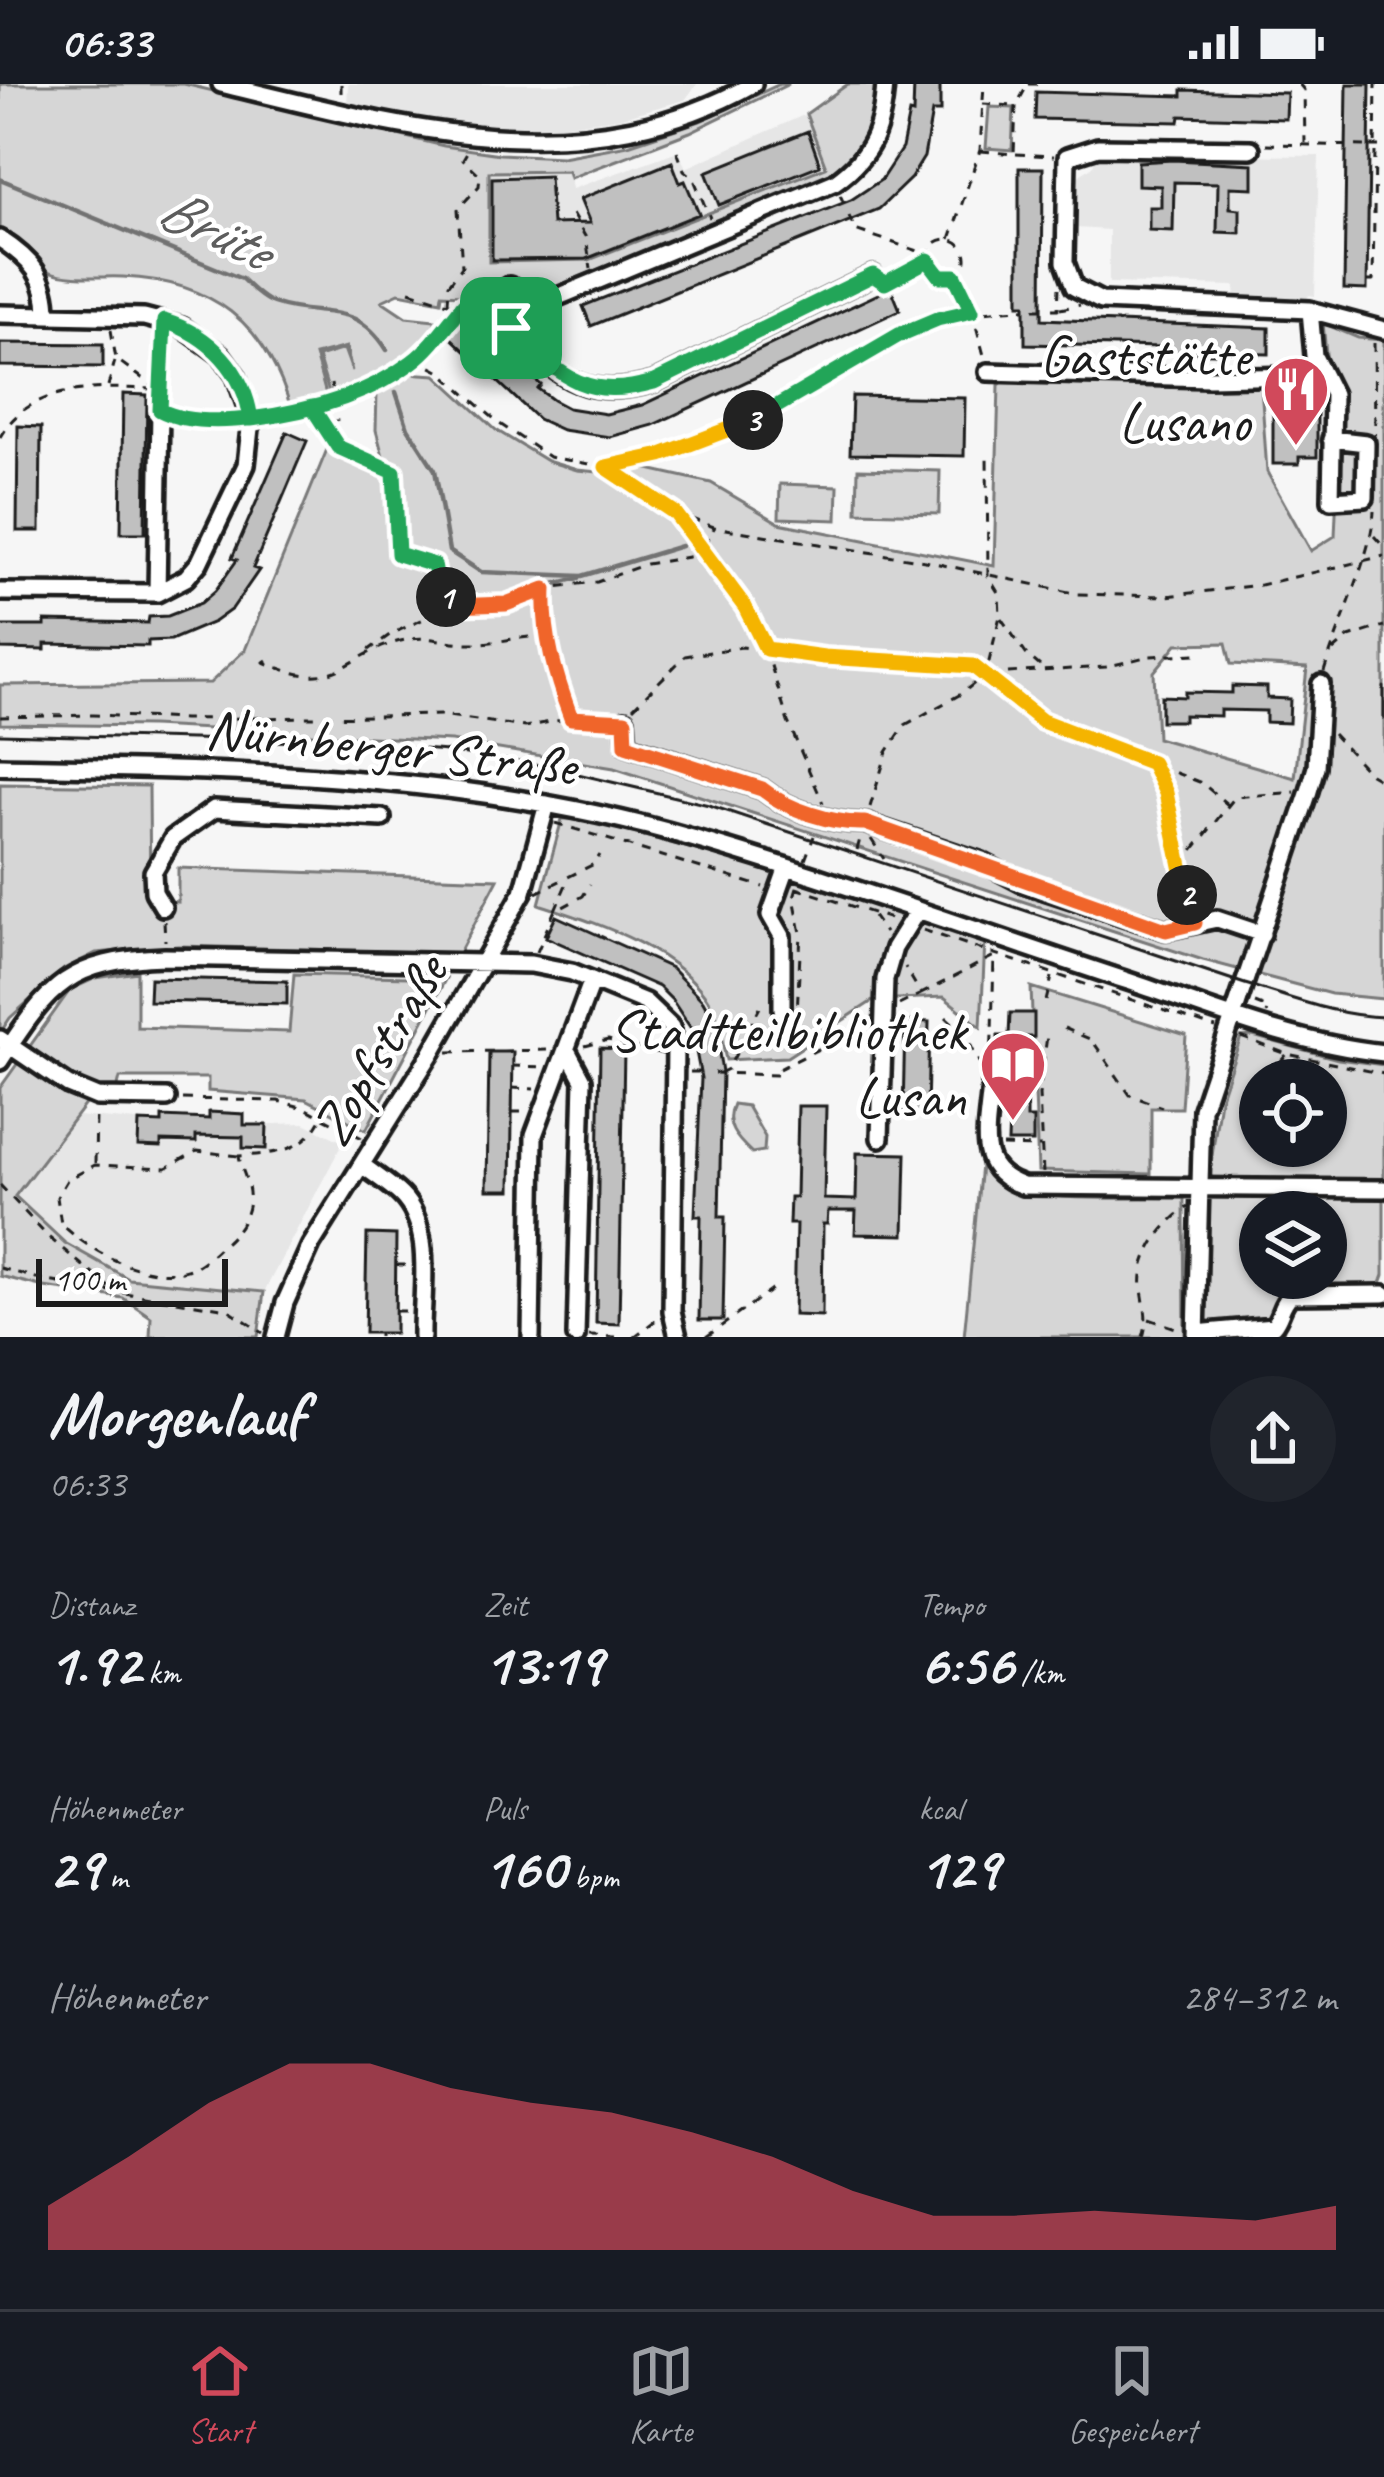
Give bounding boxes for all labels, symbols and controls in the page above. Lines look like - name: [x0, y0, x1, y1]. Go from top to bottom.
- text: 06:33: [60, 14, 151, 71]
- water label: Brüte: [147, 169, 291, 291]
- pin: [460, 277, 562, 379]
- icon: arrive: [478, 295, 544, 361]
- place label: Gaststätte Lusano: [1040, 320, 1253, 458]
- restaurant icon: Gaststätte Lusano: [1261, 354, 1331, 448]
- pin: 3: [723, 390, 783, 450]
- text: 3: [746, 399, 760, 441]
- pin: 1: [416, 567, 476, 627]
- text: 1: [439, 576, 453, 618]
- street label: Nürnberger Straße: [203, 692, 583, 803]
- pin: 2: [1157, 865, 1217, 925]
- text: 2: [1180, 874, 1194, 916]
- street label: Zopfstraße: [294, 939, 466, 1158]
- place label: Stadtteilbibliothek Lusan: [609, 995, 969, 1133]
- library icon: Stadtteilbibliothek Lusan: [978, 1029, 1048, 1123]
- map controls: [1239, 1059, 1347, 1299]
- button: locate: [1239, 1059, 1347, 1167]
- button: layers: [1239, 1191, 1347, 1299]
- scale bar: [36, 1253, 228, 1306]
- text: 100 m: [54, 1259, 125, 1301]
- text: Morgenlauf: [48, 1373, 304, 1456]
- button: share: [1210, 1376, 1336, 1502]
- text: 06:33: [48, 1460, 126, 1509]
- text: Distanz: [48, 1584, 134, 1626]
- text: Zeit: [483, 1584, 527, 1626]
- text: Tempo: [919, 1584, 984, 1626]
- text: 1.92: [48, 1626, 140, 1702]
- text: 13:19: [483, 1626, 603, 1702]
- text: 6:56: [919, 1626, 1013, 1702]
- text: km: [140, 1652, 180, 1694]
- text: /km: [1013, 1652, 1064, 1694]
- text: Höhenmeter: [48, 1788, 182, 1830]
- text: Puls: [483, 1788, 527, 1830]
- text: kcal: [919, 1788, 962, 1830]
- text: 29: [48, 1830, 101, 1906]
- text: 160: [483, 1830, 566, 1906]
- text: 129: [919, 1830, 999, 1906]
- text: m: [101, 1856, 128, 1898]
- text: bpm: [566, 1856, 619, 1898]
- text: Höhenmeter: [48, 1973, 206, 2022]
- text: 284–312 m: [1182, 1973, 1336, 2022]
- tab: Start: [187, 2338, 253, 2452]
- tab: Karte: [628, 2338, 694, 2452]
- tab: Gespeichert: [1068, 2338, 1197, 2452]

